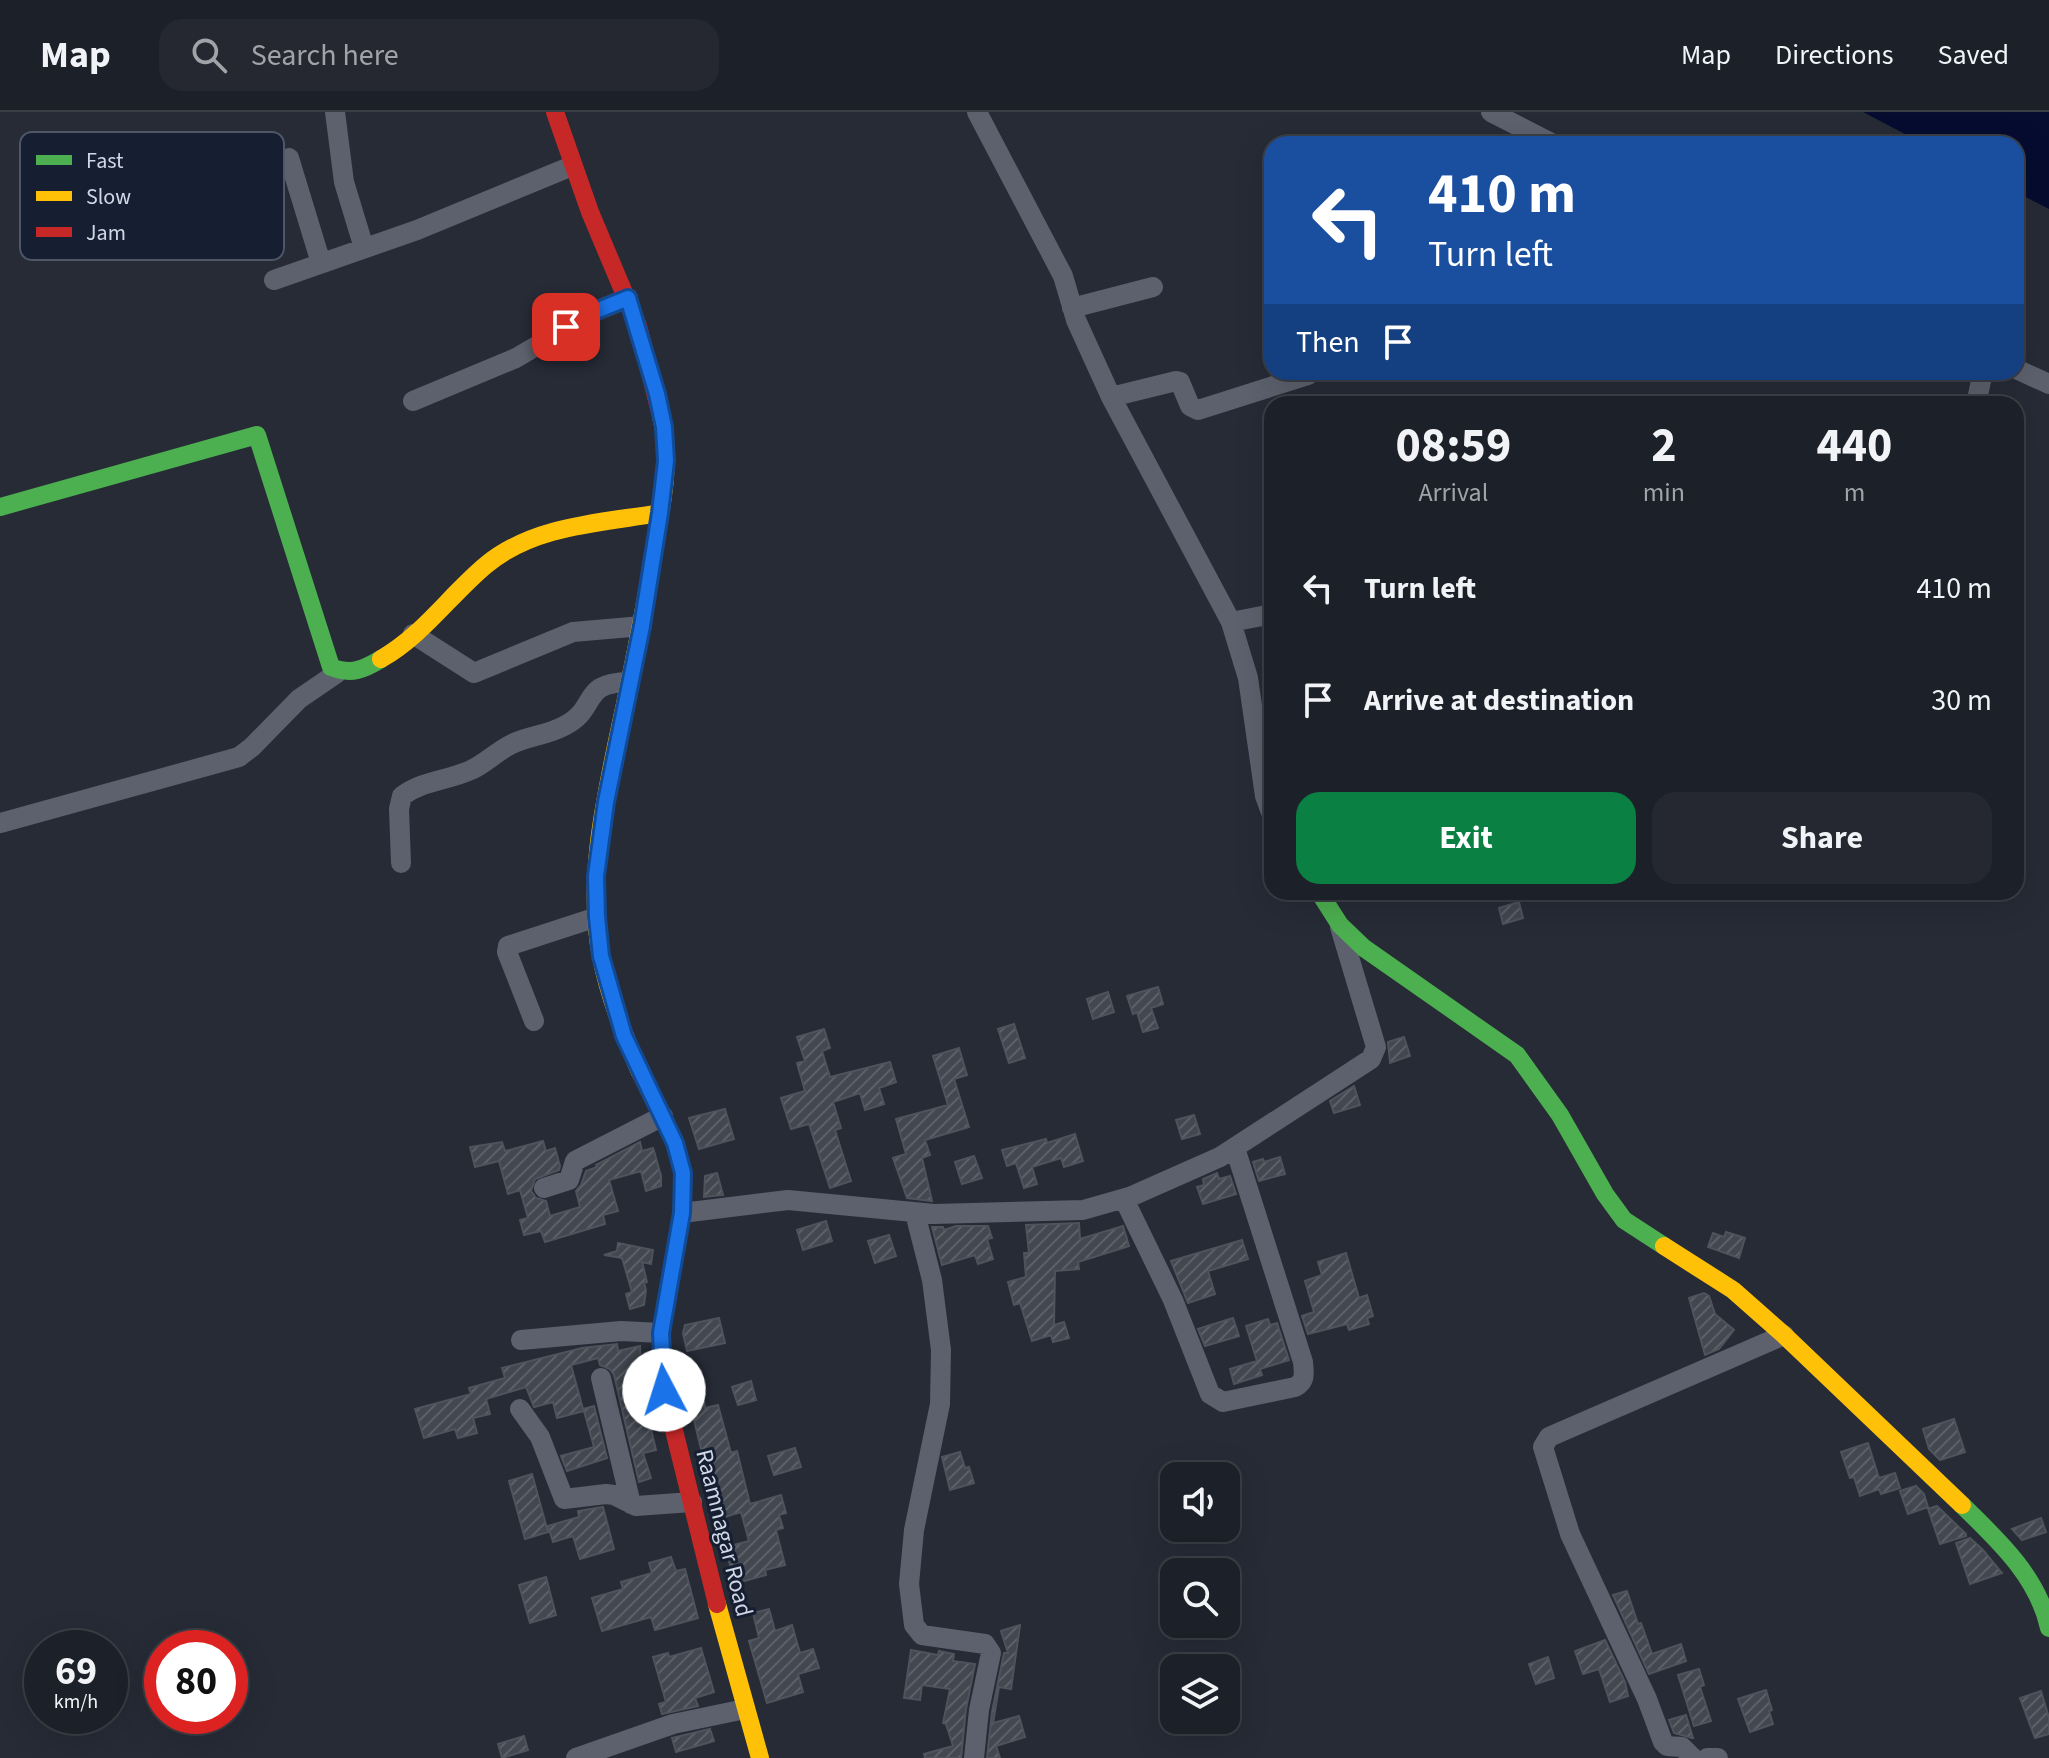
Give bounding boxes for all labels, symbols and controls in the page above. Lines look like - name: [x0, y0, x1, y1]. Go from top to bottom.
- search box: [159, 19, 719, 91]
- text: Map: [40, 28, 111, 82]
- icon: search: [187, 33, 231, 77]
- text: Search here: [251, 34, 399, 77]
- text: Map: [1681, 35, 1731, 75]
- text: Directions: [1775, 35, 1894, 75]
- text: Saved: [1938, 35, 2009, 75]
- legend: [20, 132, 284, 260]
- text: Fast: [86, 145, 124, 177]
- text: 410 m: [1428, 155, 1576, 234]
- icon: left: [1296, 168, 1400, 272]
- text: Slow: [86, 181, 131, 213]
- text: Jam: [86, 217, 126, 249]
- text: Turn left: [1428, 229, 1553, 280]
- pin: [532, 293, 600, 361]
- icon: arrive: [544, 305, 588, 349]
- icon: arrive: [1376, 320, 1420, 364]
- text: Then: [1296, 321, 1360, 364]
- text: 08:59: [1395, 412, 1511, 480]
- text: 2: [1651, 412, 1677, 480]
- text: 440: [1816, 412, 1892, 480]
- text: Arrival: [1418, 474, 1488, 511]
- text: min: [1643, 474, 1685, 511]
- text: m: [1844, 474, 1865, 511]
- icon: left: [1296, 566, 1340, 610]
- text: Turn left: [1364, 567, 1476, 610]
- text: 410 m: [1916, 567, 1992, 610]
- icon: arrive: [1296, 678, 1340, 722]
- text: Arrive at destination: [1364, 679, 1634, 722]
- text: 30 m: [1931, 679, 1992, 722]
- button: Exit: [1296, 792, 1636, 884]
- button: Share: [1652, 792, 1992, 884]
- position arrow: [622, 1348, 706, 1432]
- street label: Raamnagar Road: [686, 1446, 762, 1620]
- map controls: [1160, 1462, 1240, 1734]
- button: sound: [1160, 1462, 1240, 1542]
- button: search: [1160, 1558, 1240, 1638]
- speed limit sign: 80: [144, 1630, 248, 1734]
- text: 69: [55, 1643, 97, 1700]
- button: layers: [1160, 1654, 1240, 1734]
- text: km/h: [54, 1688, 98, 1716]

